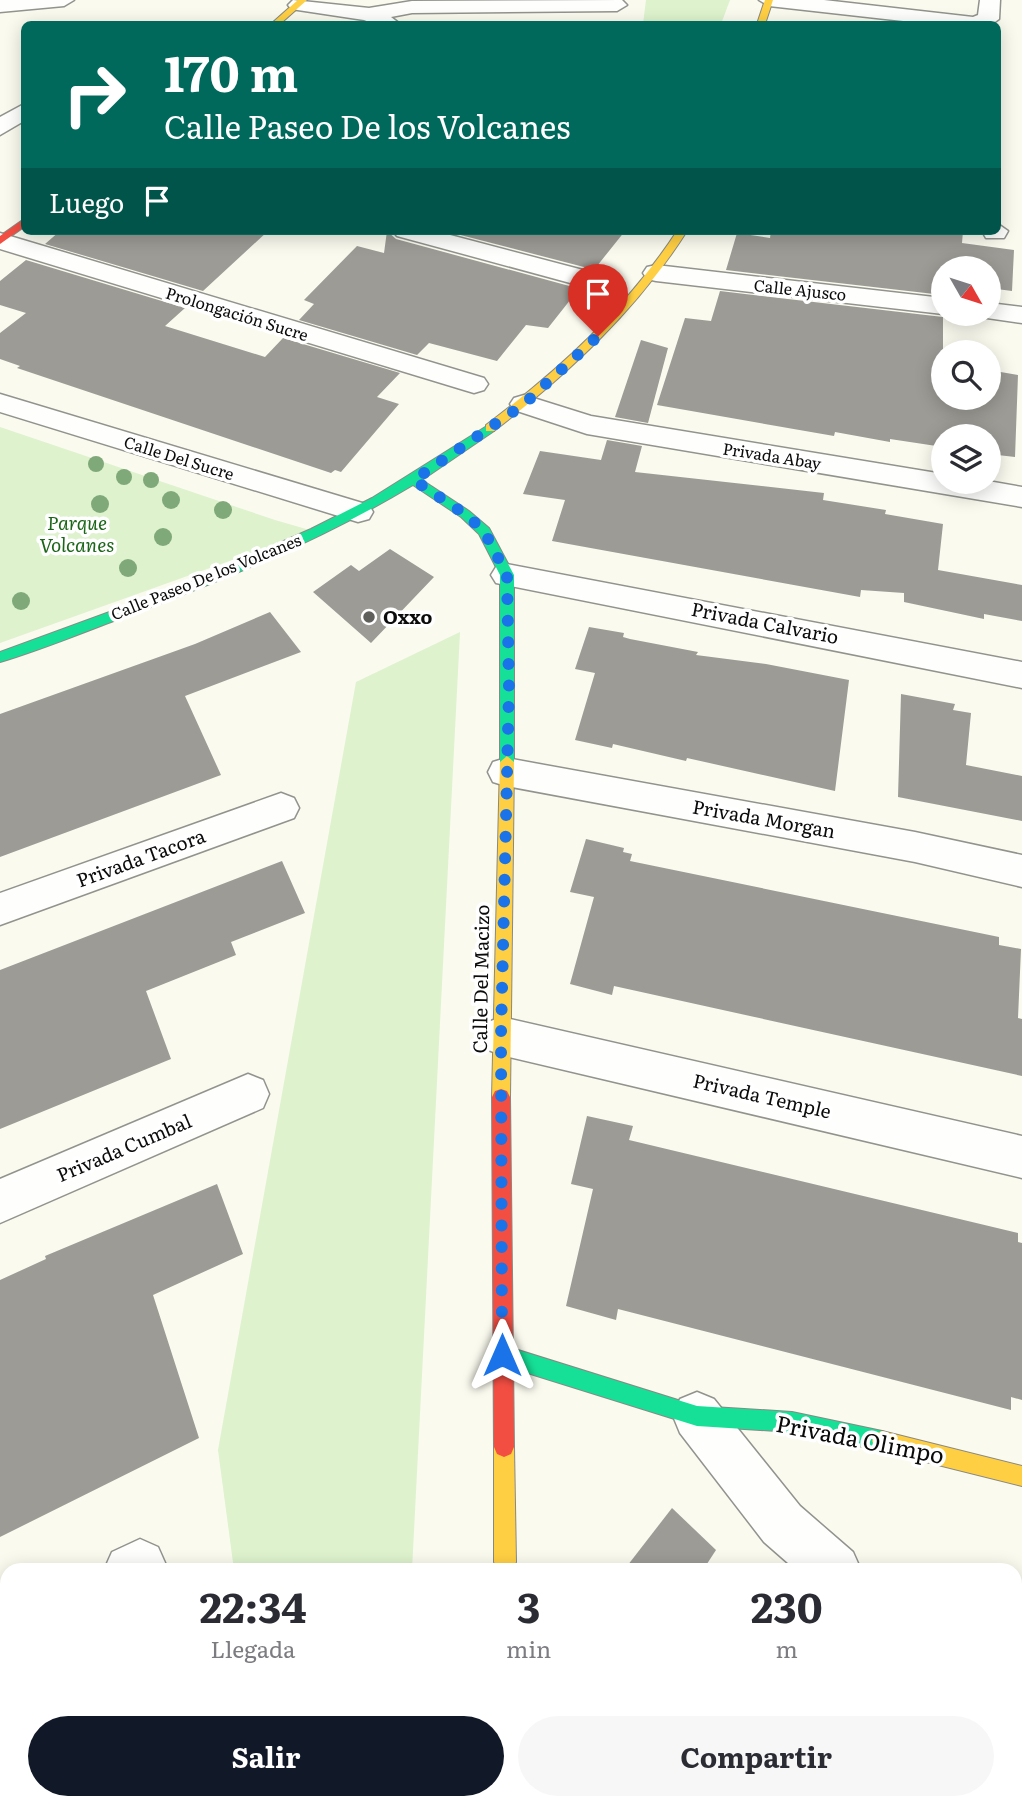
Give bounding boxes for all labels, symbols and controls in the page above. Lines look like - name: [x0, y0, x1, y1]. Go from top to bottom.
- text: 170 m: [164, 34, 298, 107]
- icon: right: [49, 49, 140, 140]
- text: Calle Paseo De los Volcanes: [164, 101, 570, 149]
- text: Luego: [49, 182, 124, 221]
- icon: arrive: [138, 182, 176, 220]
- north arrow: [931, 256, 1001, 326]
- map controls: [931, 256, 1001, 494]
- pin: [568, 264, 628, 336]
- street label: Calle Ajusco: [753, 272, 848, 306]
- icon: arrive: [579, 275, 617, 313]
- street label: Prolongación Sucre: [163, 280, 312, 346]
- button: search: [931, 340, 1001, 410]
- button: layers: [931, 424, 1001, 494]
- street label: Calle Del Sucre: [121, 429, 237, 485]
- street label: Privada Abay: [721, 435, 824, 475]
- park label: Parque Volcanes: [40, 508, 114, 558]
- street label: Calle Paseo De los Volcanes: [107, 527, 304, 625]
- street label: Privada Calvario: [689, 594, 841, 650]
- place label: Oxxo: [383, 602, 432, 630]
- marker: Oxxo: [361, 609, 377, 625]
- street label: Privada Morgan: [691, 792, 838, 844]
- street label: Privada Tacora: [72, 821, 210, 893]
- street label: Calle Del Macizo: [465, 904, 495, 1054]
- street label: Privada Temple: [690, 1066, 834, 1125]
- street label: Privada Cumbal: [52, 1106, 195, 1188]
- position arrow: [465, 1318, 539, 1392]
- street label: Privada Olimpo: [773, 1405, 947, 1471]
- text: 22:34: [199, 1574, 307, 1636]
- text: 3: [517, 1574, 540, 1636]
- text: 230: [751, 1574, 823, 1636]
- text: Llegada: [211, 1631, 296, 1665]
- text: min: [506, 1631, 551, 1665]
- text: m: [775, 1631, 798, 1665]
- button: Salir: [28, 1716, 504, 1796]
- button: Compartir: [518, 1716, 994, 1796]

